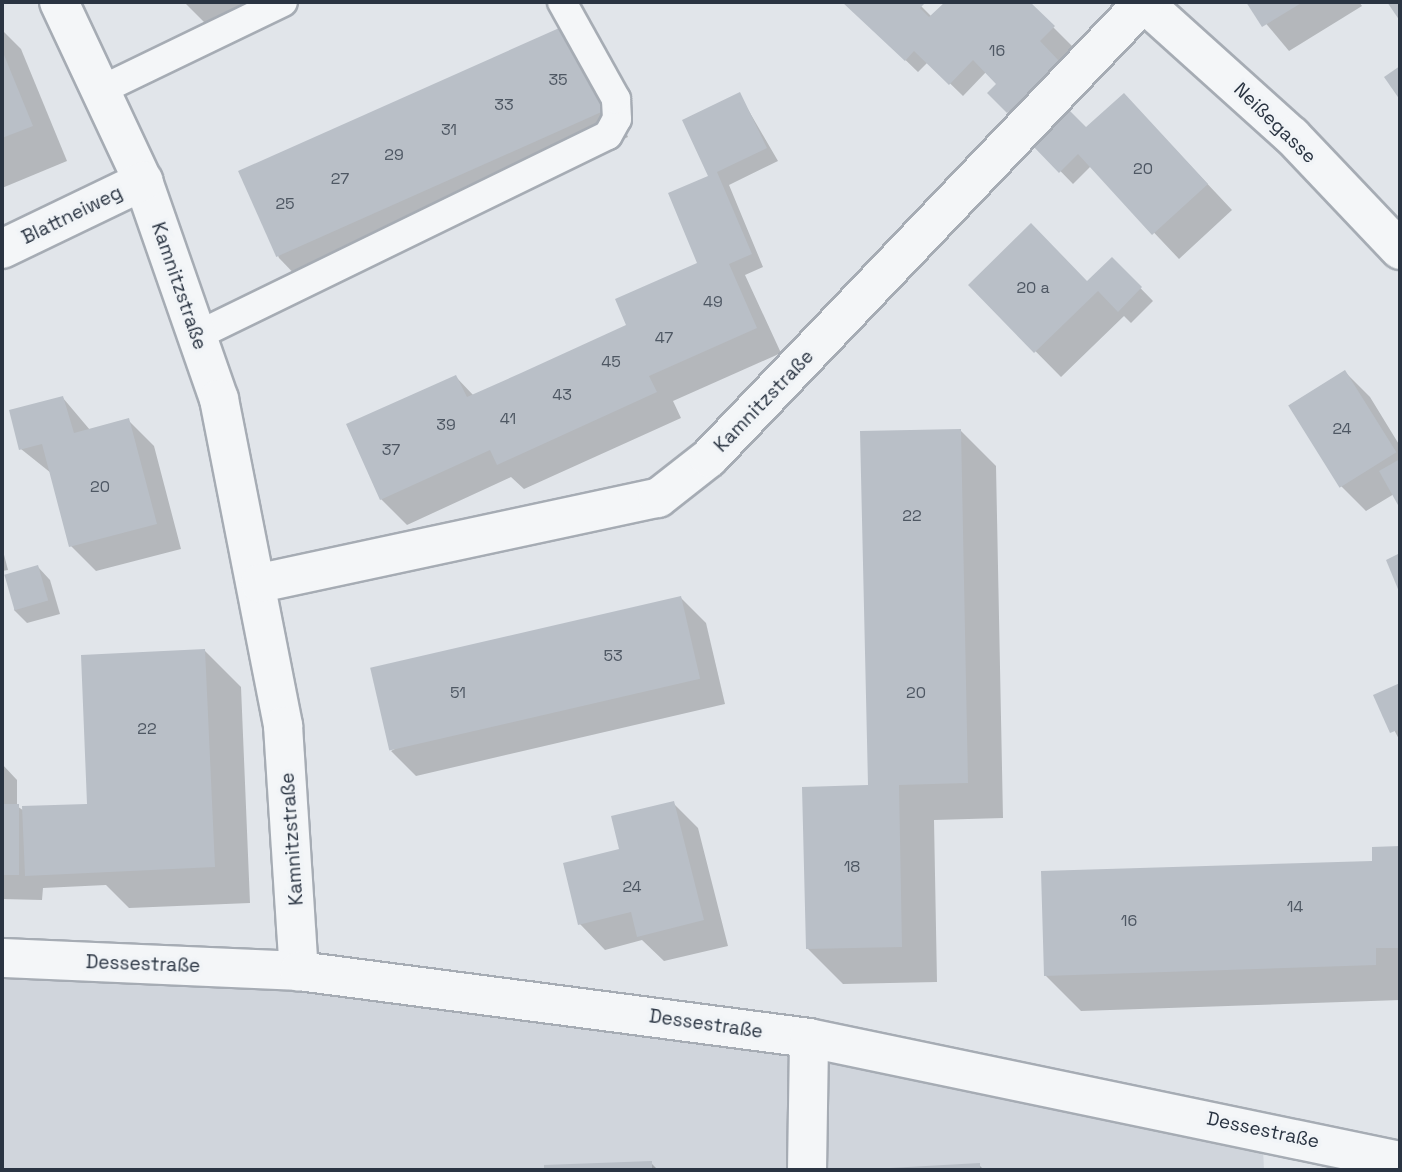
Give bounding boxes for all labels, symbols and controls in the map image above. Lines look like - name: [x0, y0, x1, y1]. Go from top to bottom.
- house number: 16: [989, 41, 1005, 61]
- house number: 35: [548, 70, 568, 90]
- street label: Neißegasse: [1229, 78, 1321, 168]
- house number: 33: [494, 95, 514, 115]
- house number: 31: [441, 120, 457, 140]
- house number: 29: [384, 145, 404, 165]
- house number: 20: [1133, 159, 1153, 179]
- house number: 27: [331, 169, 349, 189]
- street label: Blattneiweg: [18, 181, 126, 249]
- house number: 25: [275, 194, 295, 214]
- street label: Kamnitzstraße: [147, 219, 211, 353]
- house number: 20 a: [1016, 278, 1050, 298]
- house number: 49: [703, 292, 723, 312]
- house number: 47: [655, 328, 673, 348]
- street label: Kamnitzstraße: [710, 345, 818, 457]
- house number: 45: [601, 352, 621, 372]
- house number: 43: [552, 385, 572, 405]
- house number: 41: [500, 409, 516, 429]
- house number: 39: [436, 415, 456, 435]
- house number: 24: [1332, 419, 1352, 439]
- house number: 37: [382, 440, 400, 460]
- house number: 20: [90, 477, 110, 497]
- house number: 22: [902, 506, 922, 526]
- house number: 53: [603, 646, 623, 666]
- house number: 51: [450, 683, 466, 703]
- house number: 20: [906, 683, 926, 703]
- house number: 22: [137, 719, 157, 739]
- street label: Kamnitzstraße: [276, 772, 308, 906]
- house number: 18: [844, 857, 860, 877]
- house number: 24: [622, 877, 642, 897]
- house number: 14: [1287, 897, 1303, 917]
- house number: 16: [1121, 911, 1137, 931]
- street label: Dessestraße: [85, 951, 201, 977]
- street label: Dessestraße: [648, 1005, 764, 1043]
- street label: Dessestraße: [1205, 1107, 1321, 1153]

